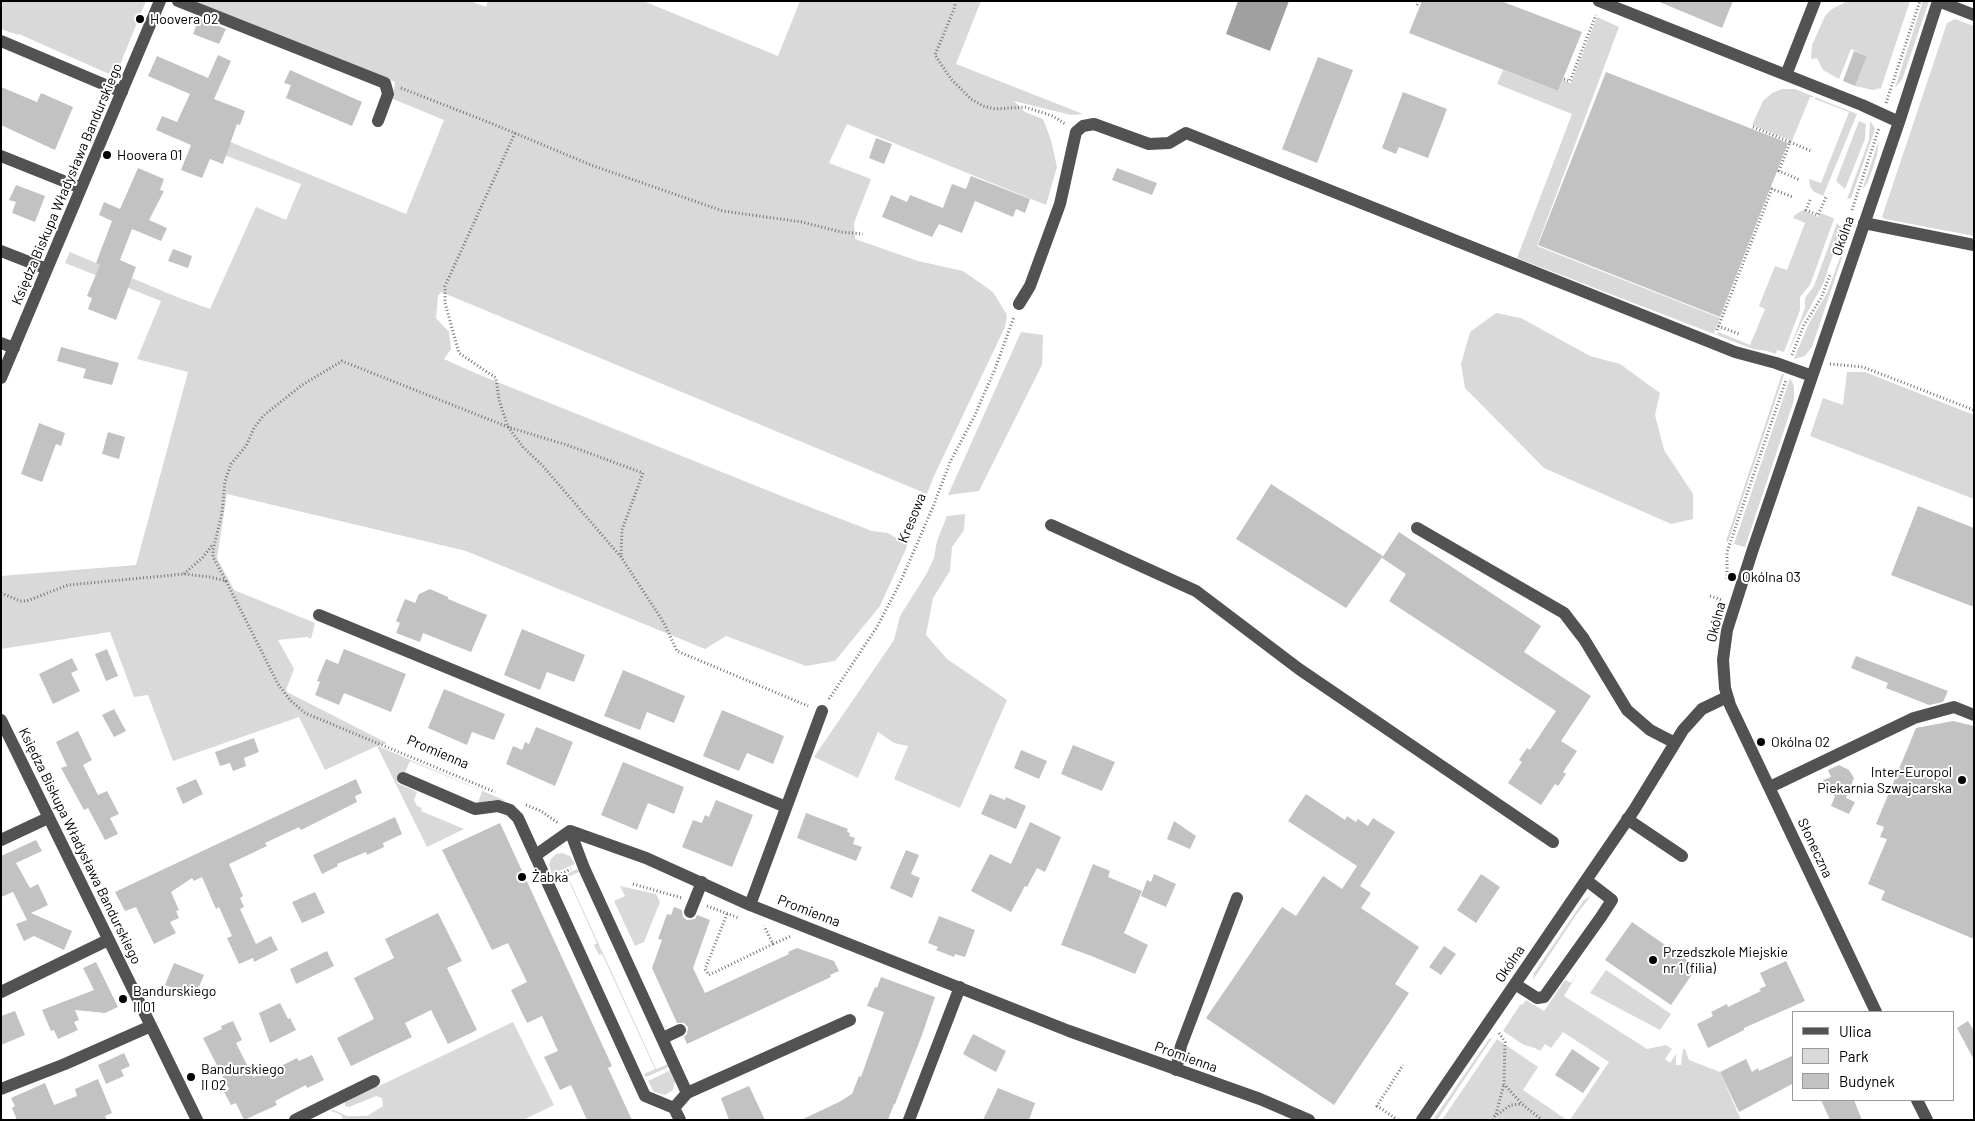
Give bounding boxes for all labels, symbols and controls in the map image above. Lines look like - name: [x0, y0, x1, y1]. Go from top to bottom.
- place label: Hoovera 02: [150, 11, 218, 27]
- marker: Hoovera 02: [134, 13, 146, 25]
- street label: Księdza Biskupa Władysława Bandurskiego: [8, 61, 126, 307]
- place label: Hoovera 01: [117, 147, 182, 163]
- marker: Hoovera 01: [101, 149, 113, 161]
- street label: Okólna: [1828, 214, 1858, 258]
- street label: Kresowa: [894, 491, 930, 545]
- place label: Okólna 03: [1742, 569, 1801, 585]
- marker: Okólna 03: [1726, 571, 1738, 583]
- street label: Okólna: [1703, 600, 1729, 644]
- street label: Księdza Biskupa Władysława Bandurskiego: [15, 725, 145, 967]
- street label: Promienna: [404, 731, 472, 773]
- place label: Okólna 02: [1771, 734, 1830, 750]
- marker: Okólna 02: [1755, 736, 1767, 748]
- place label: Inter-Europol Piekarnia Szwajcarska: [1817, 764, 1952, 796]
- marker: Inter-Europol Piekarnia Szwajcarska: [1956, 774, 1968, 786]
- street label: Słoneczna: [1794, 816, 1836, 880]
- place label: Żabka: [532, 869, 569, 885]
- marker: Żabka: [516, 871, 528, 883]
- street label: Promienna: [775, 891, 843, 931]
- street label: Okólna: [1492, 942, 1528, 986]
- place label: Przedszkole Miejskie nr 1 (filia): [1663, 944, 1788, 976]
- marker: Przedszkole Miejskie nr 1 (filia): [1647, 954, 1659, 966]
- place label: Bandurskiego II 01: [133, 983, 216, 1016]
- marker: Bandurskiego II 01: [117, 993, 129, 1005]
- legend: [1792, 1011, 1955, 1101]
- text: Ulica: [1839, 1022, 1871, 1040]
- street label: Promienna: [1152, 1038, 1220, 1076]
- text: Park: [1839, 1047, 1868, 1065]
- place label: Bandurskiego II 02: [201, 1061, 284, 1094]
- marker: Bandurskiego II 02: [185, 1071, 197, 1083]
- text: Budynek: [1839, 1072, 1895, 1090]

